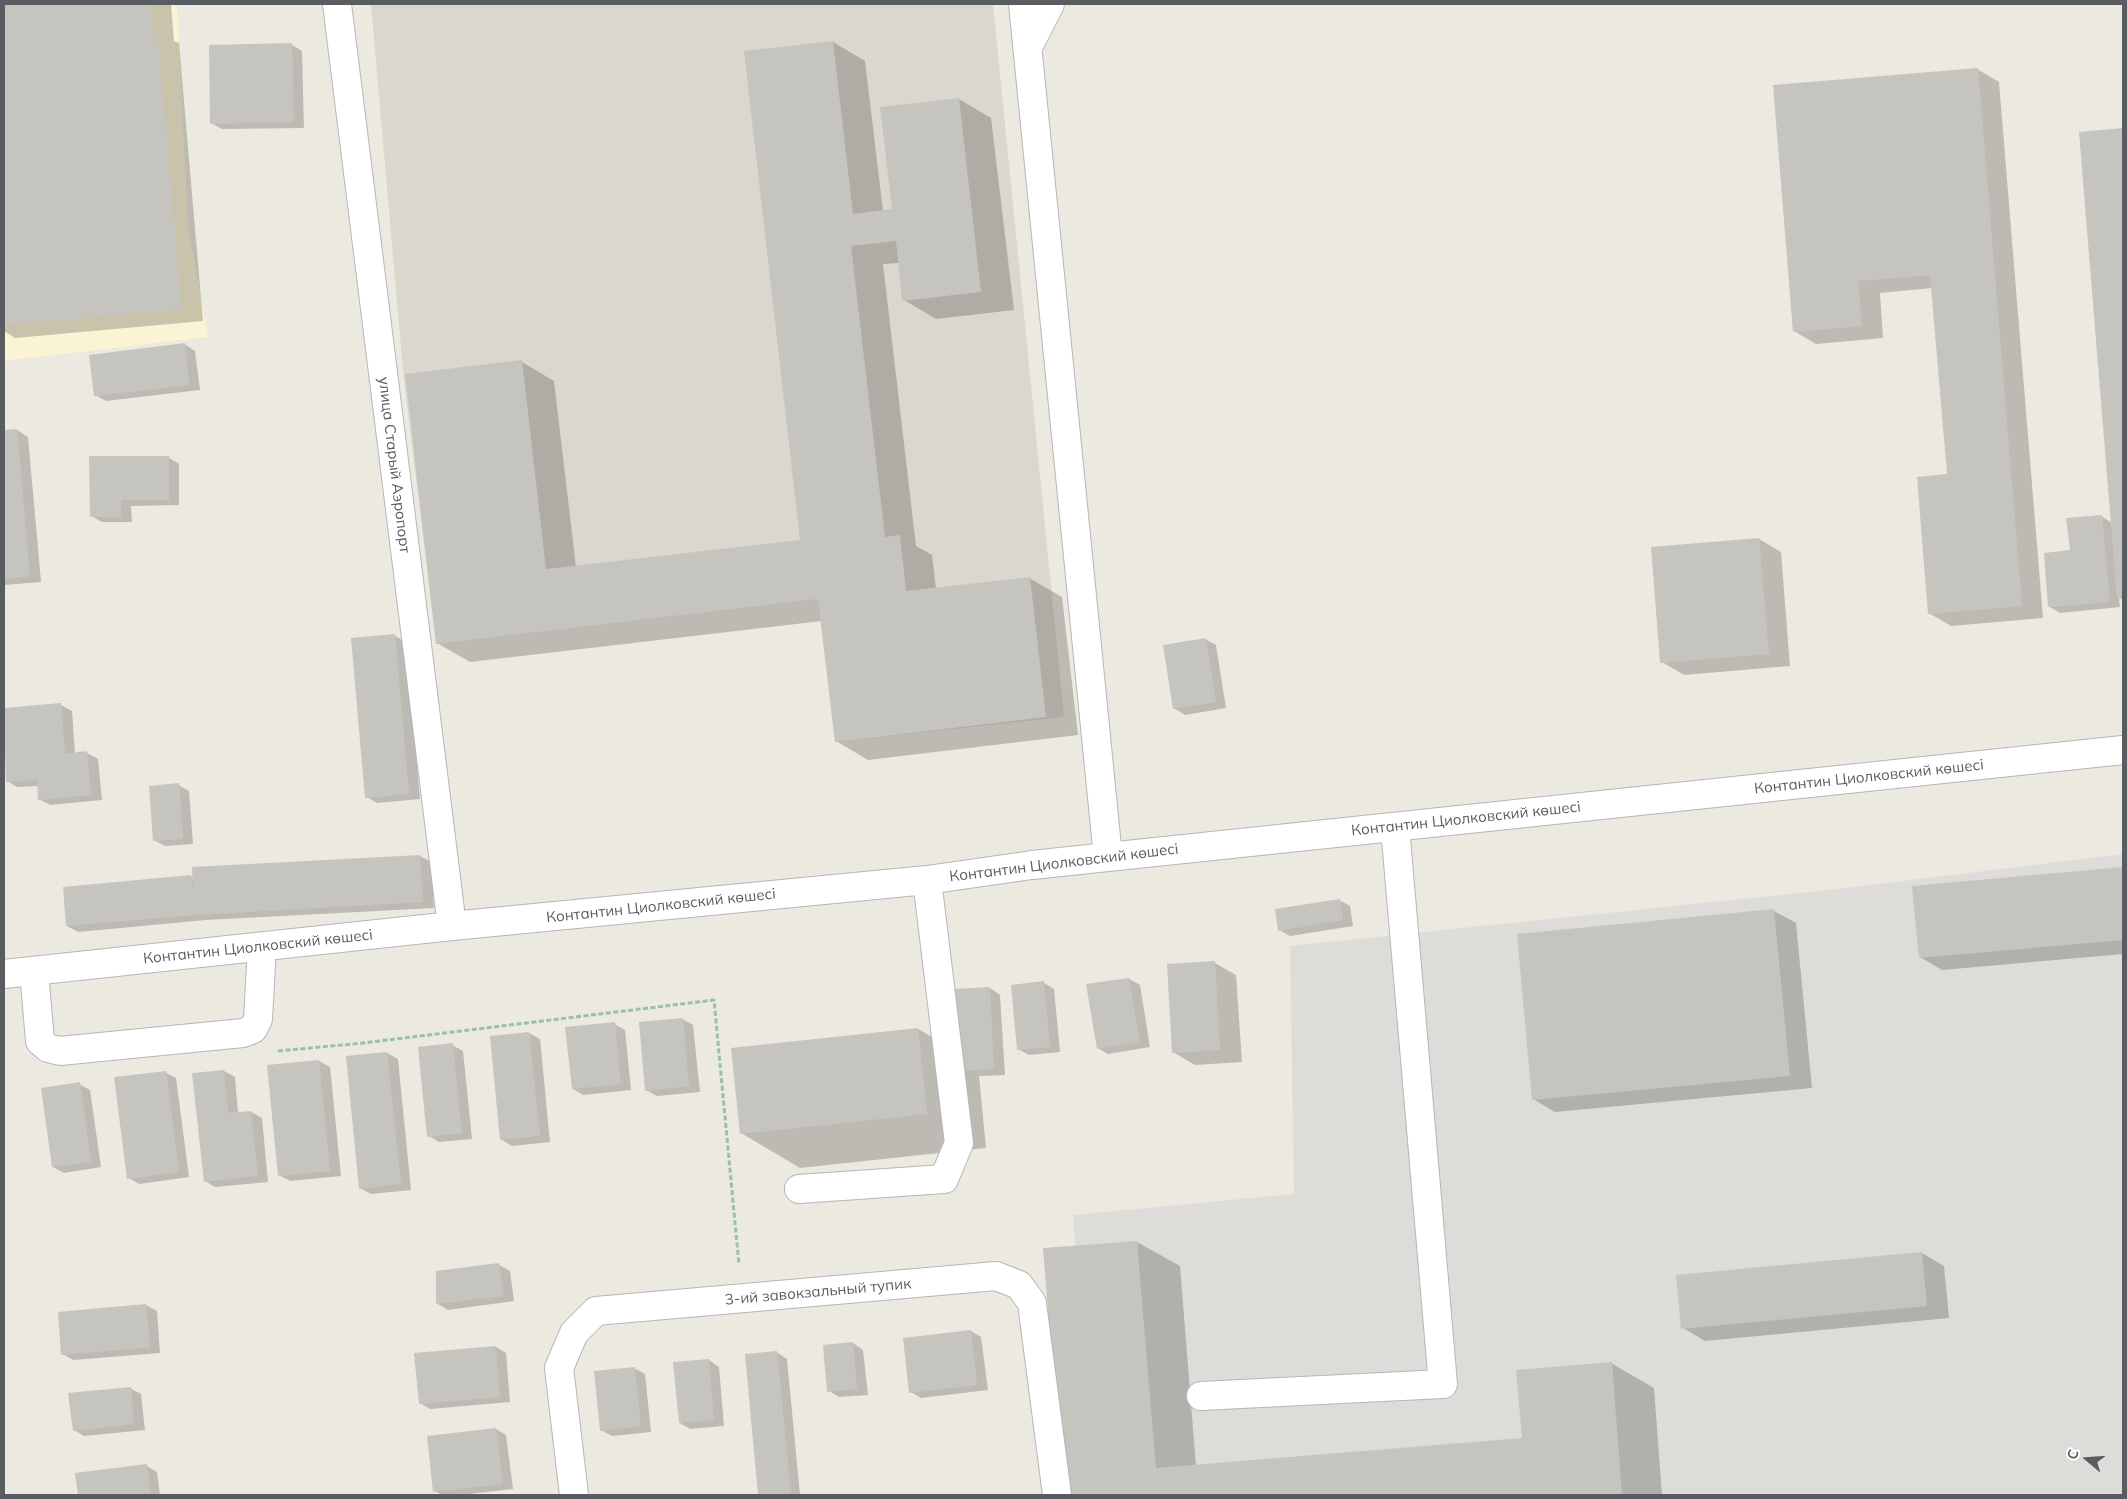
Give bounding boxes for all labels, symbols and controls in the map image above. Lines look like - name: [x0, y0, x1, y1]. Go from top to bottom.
- street label: улица Старый Аэропорт: [374, 376, 414, 554]
- street label: Контантин Циолковский көшесі: [1753, 756, 1985, 798]
- street label: Контантин Циолковский көшесі: [1350, 798, 1582, 840]
- street label: Контантин Циолковский көшесі: [948, 840, 1180, 886]
- street label: Контантин Циолковский көшесі: [545, 885, 777, 927]
- street label: Контантин Циолковский көшесі: [142, 926, 374, 968]
- street label: 3-ий завокзальный тупик: [724, 1275, 912, 1309]
- north arrow: [2062, 1434, 2112, 1484]
- text: С: [2063, 1447, 2083, 1462]

